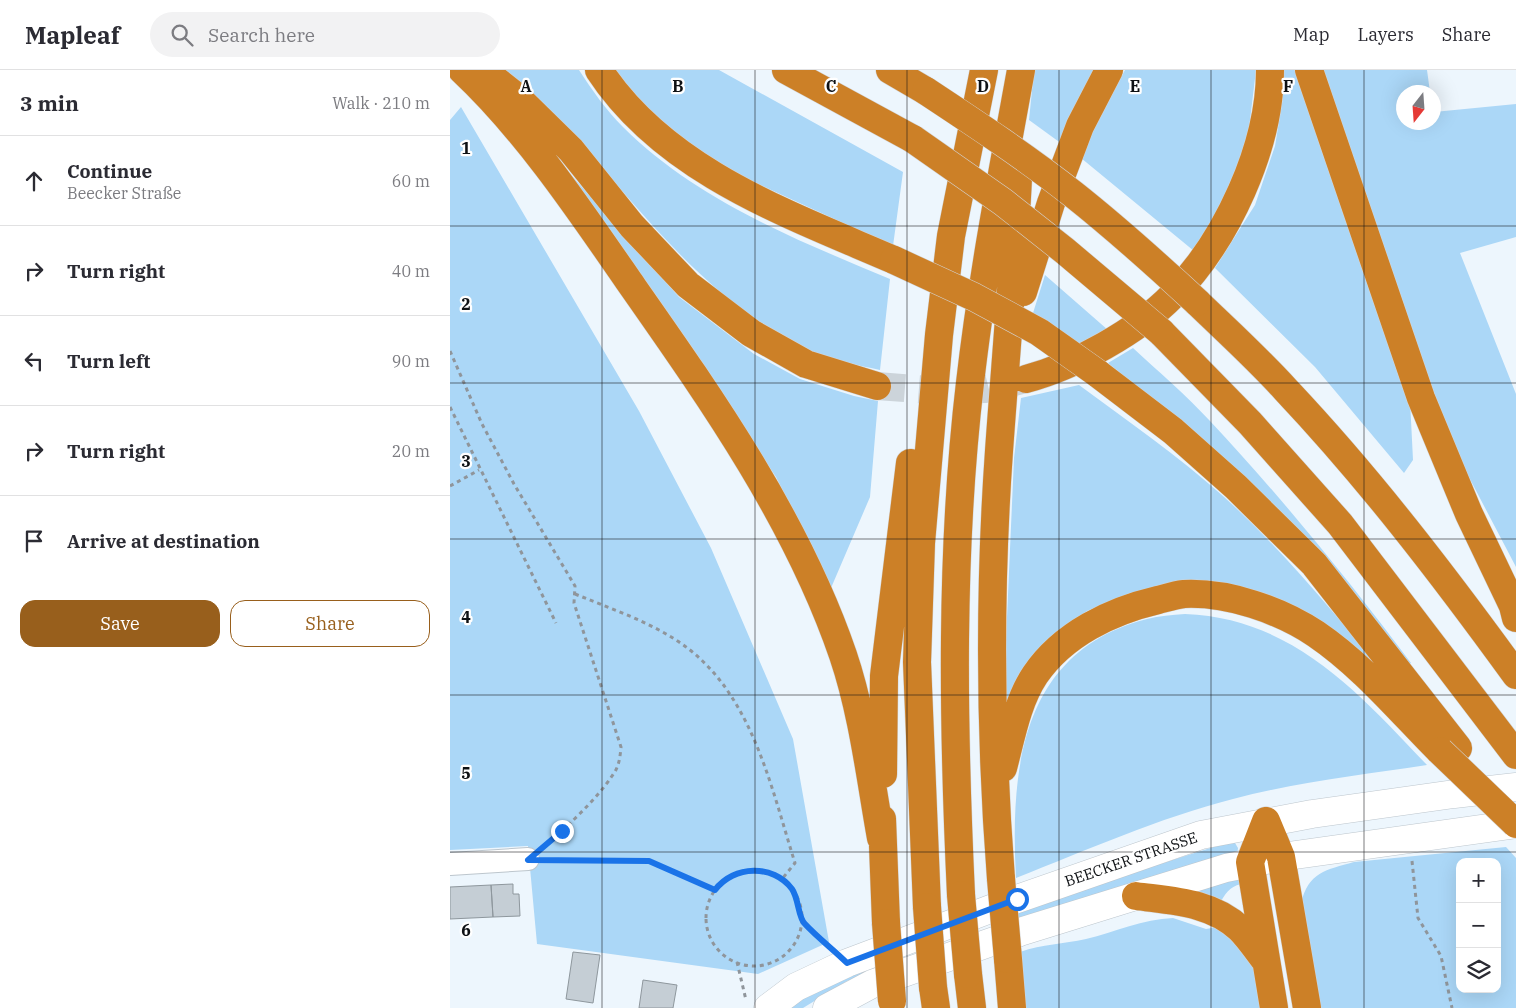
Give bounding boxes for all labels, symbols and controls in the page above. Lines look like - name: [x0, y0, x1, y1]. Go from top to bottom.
- search box: [150, 12, 500, 57]
- text: Mapleaf: [25, 19, 120, 51]
- icon: search: [168, 21, 196, 49]
- text: Search here: [208, 23, 315, 47]
- text: Map: [1293, 23, 1330, 46]
- text: Layers: [1358, 23, 1414, 46]
- text: Share: [1442, 23, 1491, 46]
- text: A: [520, 76, 532, 96]
- text: B: [672, 76, 684, 96]
- text: C: [826, 76, 836, 96]
- text: D: [977, 76, 989, 96]
- text: E: [1130, 76, 1140, 96]
- text: F: [1283, 76, 1293, 96]
- north arrow: [1396, 85, 1441, 130]
- text: 3 min: [20, 89, 79, 117]
- text: Walk · 210 m: [332, 93, 430, 113]
- text: 1: [461, 138, 471, 158]
- text: Continue: [67, 159, 152, 183]
- icon: ahead: [20, 167, 48, 195]
- text: 60 m: [392, 171, 430, 191]
- text: Beecker Straße: [67, 183, 181, 203]
- icon: right: [20, 257, 48, 285]
- text: Turn right: [67, 259, 165, 283]
- text: 40 m: [392, 261, 430, 281]
- text: 2: [461, 294, 471, 314]
- icon: left: [20, 347, 48, 375]
- text: Turn left: [67, 349, 150, 373]
- text: 90 m: [392, 351, 430, 371]
- icon: right: [20, 437, 48, 465]
- text: Turn right: [67, 439, 165, 463]
- text: 20 m: [392, 441, 430, 461]
- text: 3: [461, 451, 471, 471]
- icon: arrive: [20, 527, 48, 555]
- text: Arrive at destination: [67, 529, 260, 553]
- button: Save: [20, 600, 220, 647]
- button: Share: [230, 600, 430, 647]
- text: 4: [461, 607, 471, 627]
- text: 5: [461, 763, 471, 783]
- route end: [551, 820, 574, 843]
- street label: BEECKER STRASSE: [1062, 827, 1200, 891]
- map controls: [1456, 858, 1501, 993]
- button: +: [1456, 858, 1501, 903]
- route start: [1006, 888, 1029, 911]
- button: −: [1456, 903, 1501, 948]
- text: 6: [461, 920, 471, 940]
- button: layers: [1456, 948, 1501, 993]

